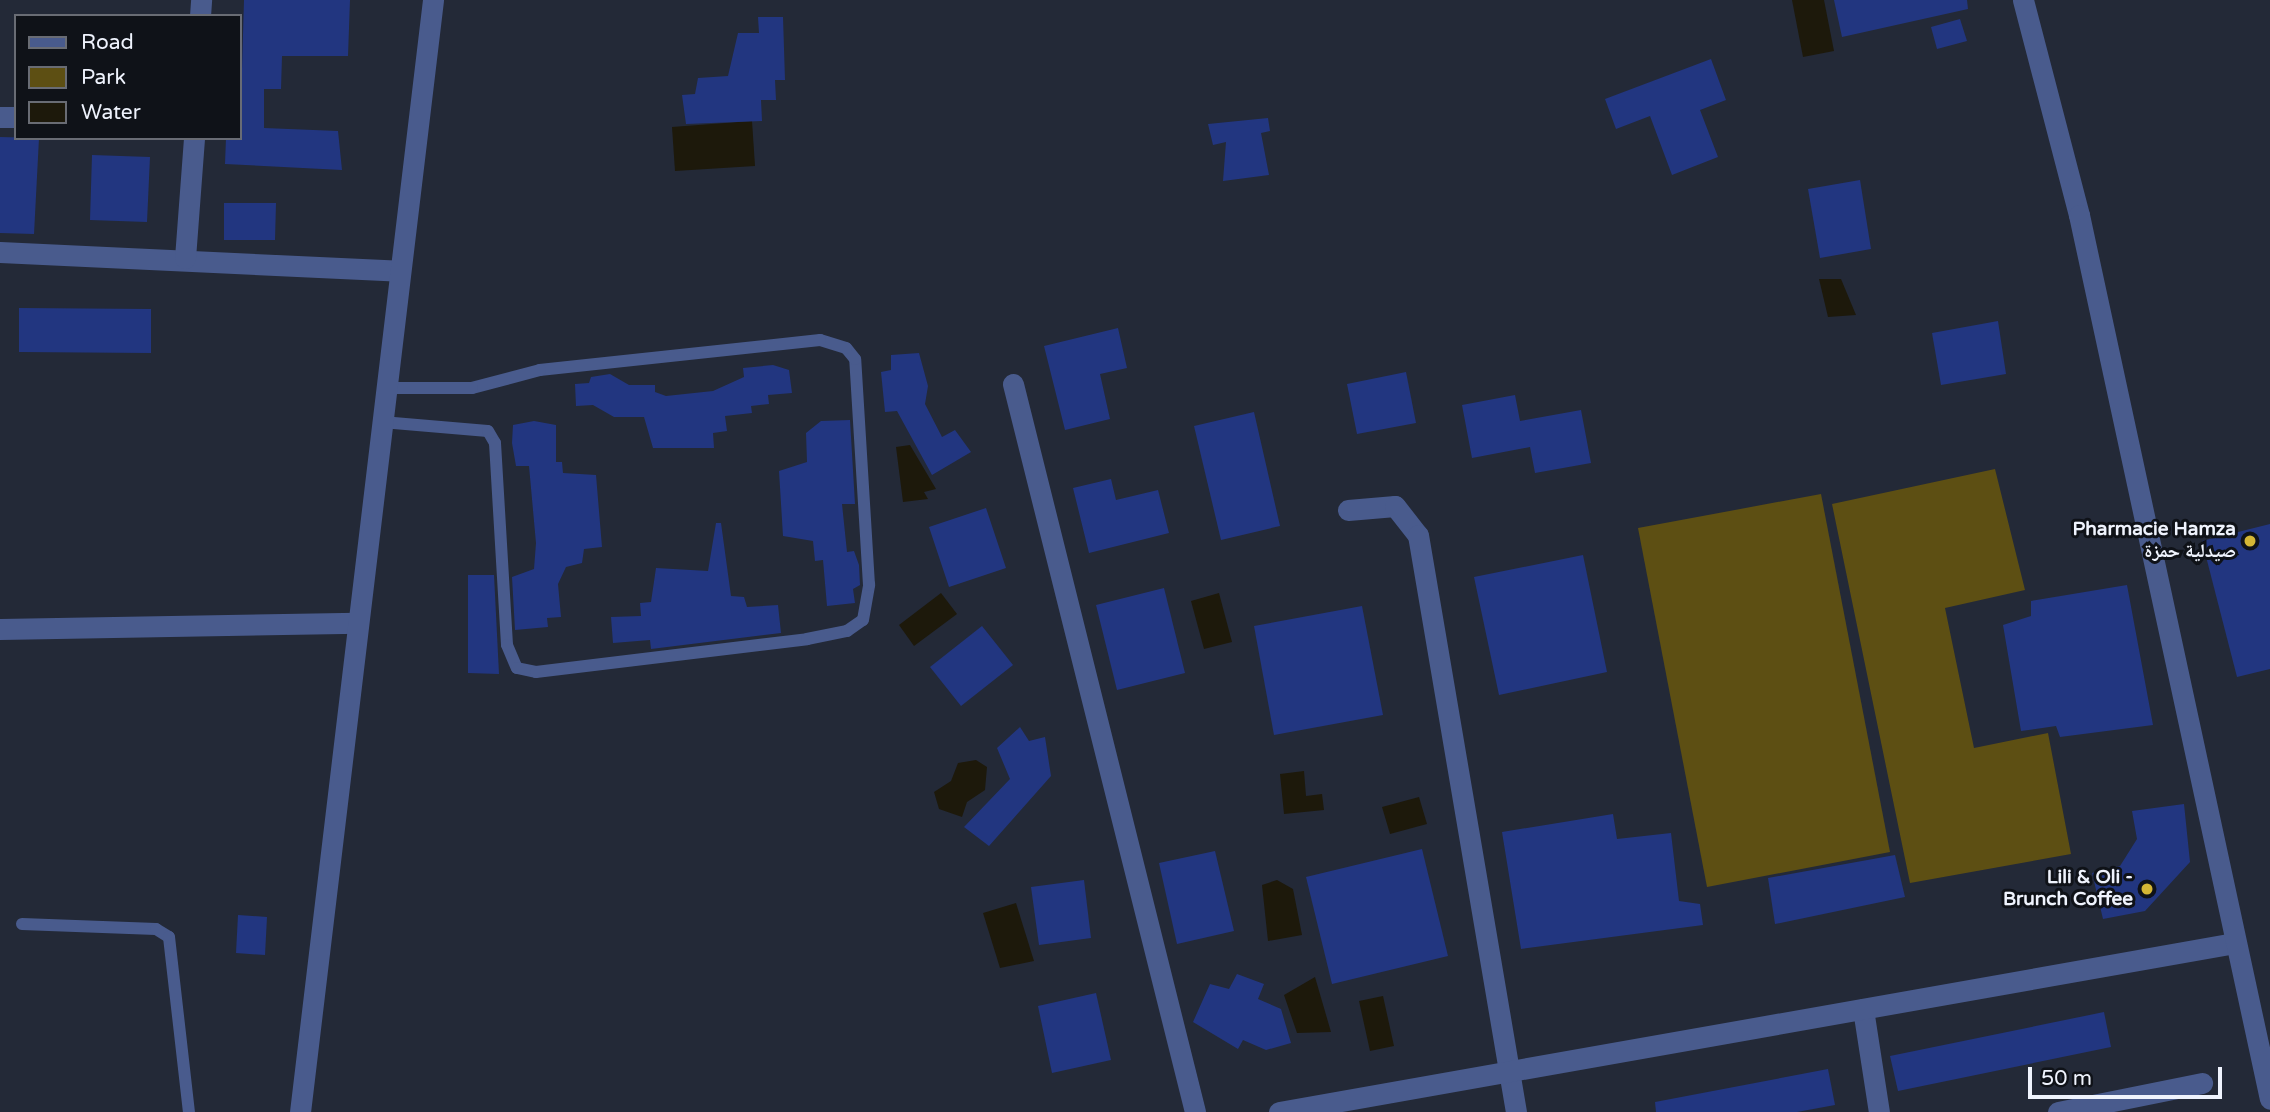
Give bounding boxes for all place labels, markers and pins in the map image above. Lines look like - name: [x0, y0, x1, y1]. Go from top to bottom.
- place label: Pharmacie Hamza صيدلية حمزة: [2073, 519, 2236, 563]
- marker: Pharmacie Hamza صيدلية حمزة: [2242, 533, 2258, 549]
- place label: Lili & Oli - Brunch Coffee: [2003, 867, 2133, 911]
- marker: Lili & Oli - Brunch Coffee: [2139, 881, 2155, 897]

